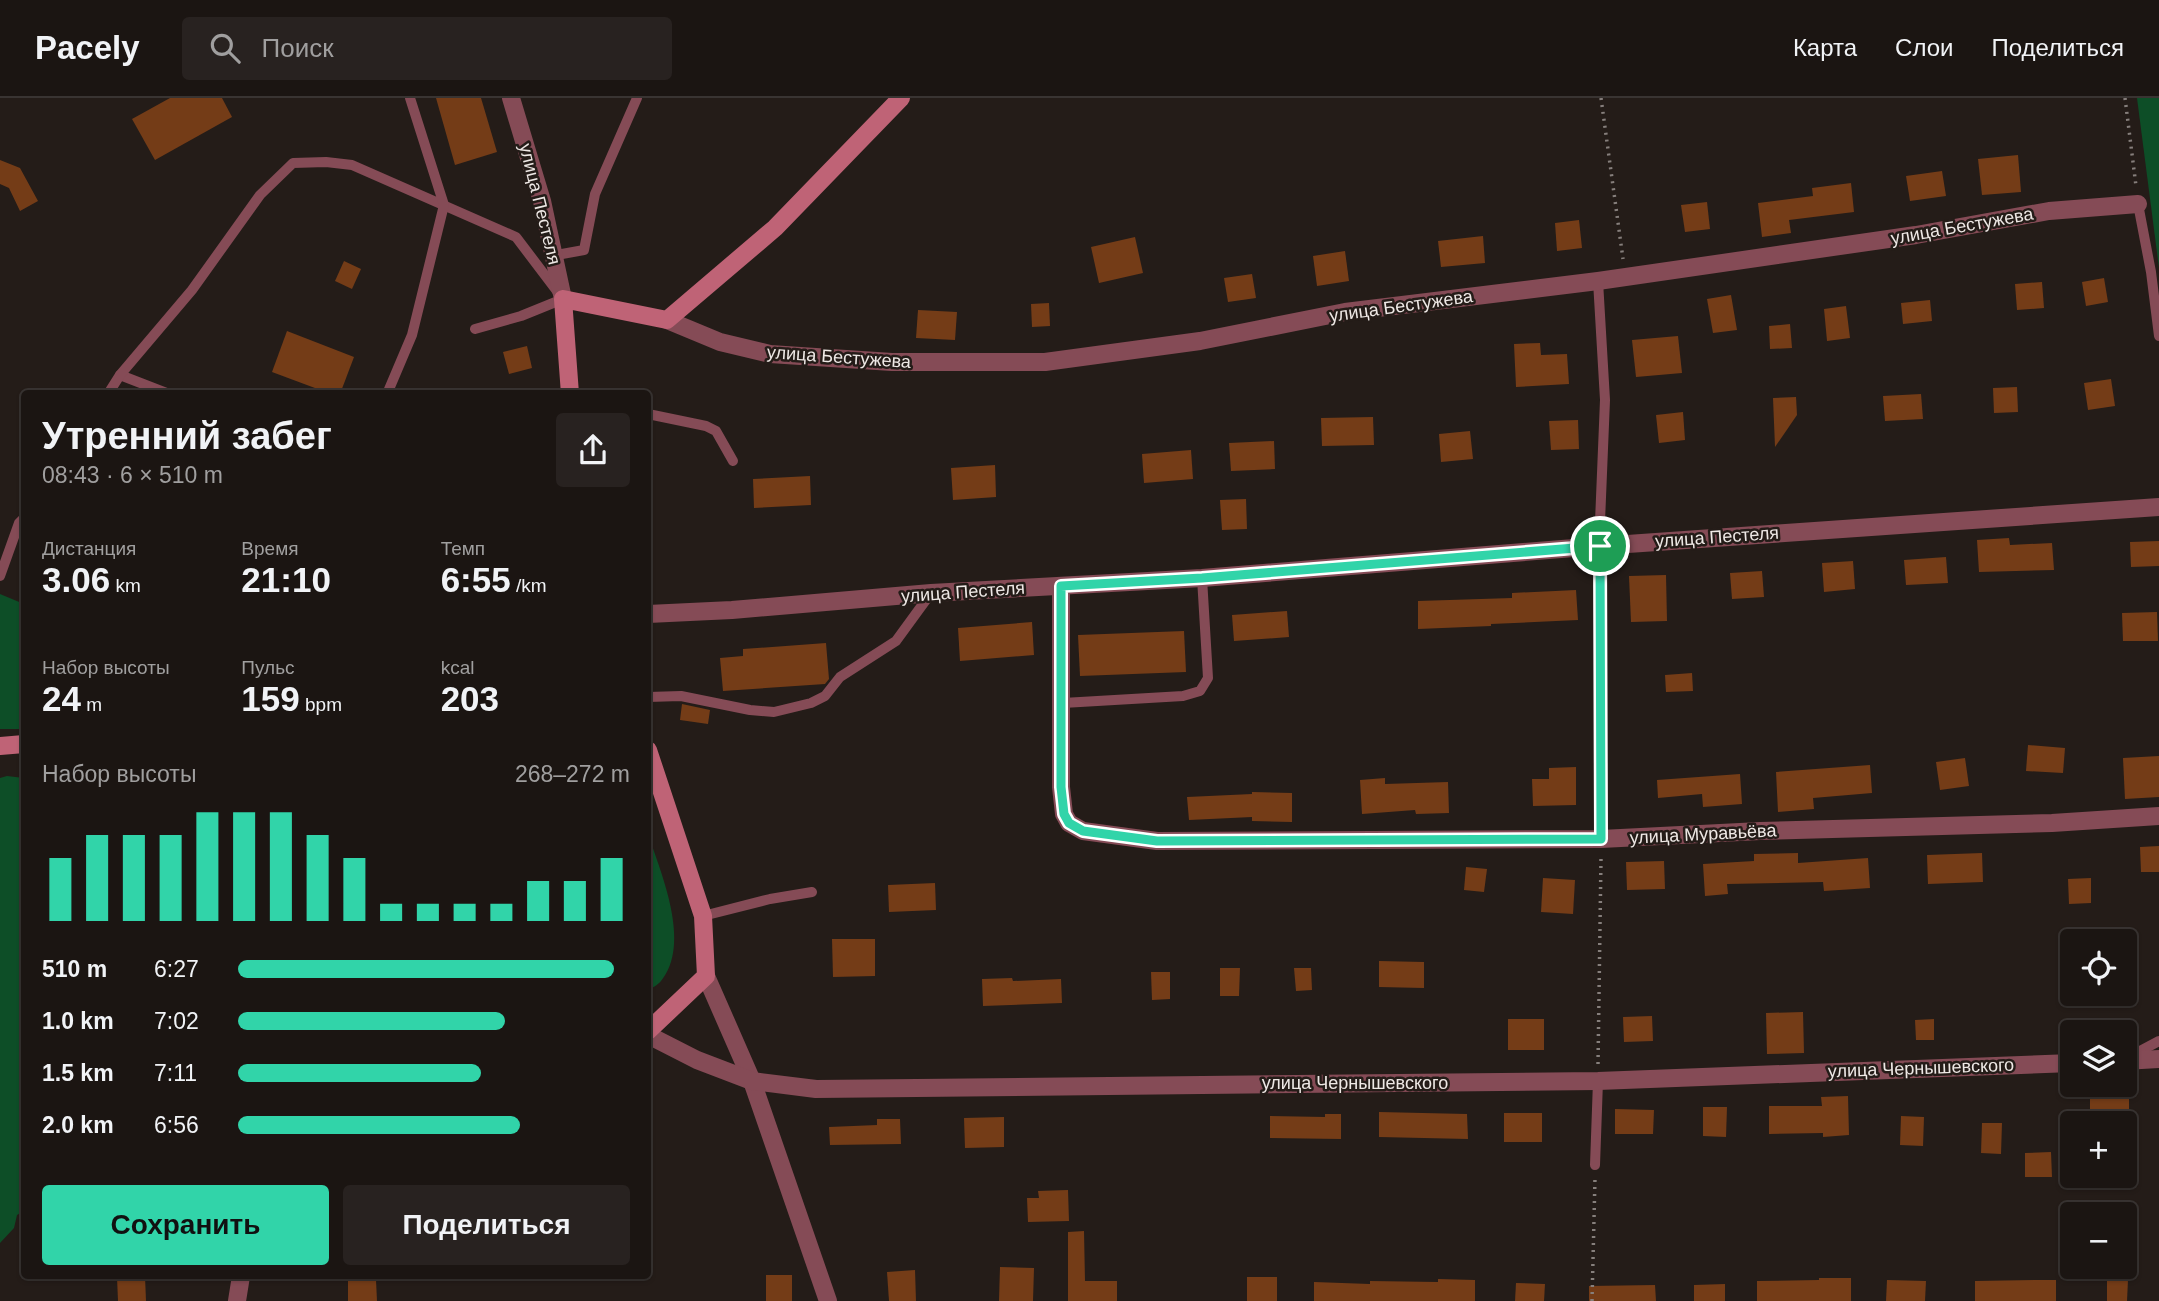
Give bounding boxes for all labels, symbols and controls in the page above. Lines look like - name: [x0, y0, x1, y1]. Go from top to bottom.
- search box: [182, 17, 672, 80]
- text: Pacely: [35, 29, 140, 66]
- icon: search: [206, 29, 244, 67]
- text: Поиск: [262, 33, 334, 63]
- text: Карта: [1793, 34, 1857, 61]
- text: Слои: [1895, 34, 1953, 61]
- text: Поделиться: [1991, 34, 2124, 61]
- street label: улица Пестеля: [515, 141, 565, 267]
- street label: улица Бестужева: [1889, 203, 2036, 248]
- street label: улица Бестужева: [1328, 286, 1475, 326]
- street label: улица Бестужева: [766, 342, 913, 372]
- button: share: [556, 413, 630, 487]
- text: Утренний забег: [42, 415, 332, 457]
- text: 08:43 · 6 × 510 m: [42, 462, 223, 488]
- pin: [1570, 516, 1630, 576]
- street label: улица Пестеля: [1654, 523, 1780, 551]
- icon: arrive: [1581, 527, 1619, 565]
- text: Дистанция: [42, 538, 136, 559]
- text: Время: [241, 538, 299, 559]
- text: Темп: [441, 538, 485, 559]
- text: 3.06: [42, 560, 110, 599]
- text: 21:10: [241, 560, 331, 599]
- text: 6:55: [441, 560, 511, 599]
- text: km: [110, 575, 141, 596]
- text: /km: [511, 575, 547, 596]
- street label: улица Пестеля: [900, 578, 1026, 606]
- text: Набор высоты: [42, 657, 170, 678]
- text: Пульс: [241, 657, 295, 678]
- text: kcal: [441, 657, 474, 678]
- text: 24: [42, 679, 81, 718]
- text: 159: [241, 679, 300, 718]
- text: 203: [441, 679, 499, 718]
- text: m: [81, 694, 102, 715]
- text: bpm: [300, 694, 342, 715]
- text: Набор высоты: [42, 761, 196, 787]
- text: 268–272 m: [515, 761, 630, 787]
- street label: улица Муравьёва: [1629, 820, 1778, 848]
- map controls: [2060, 929, 2137, 1279]
- button: locate: [2060, 929, 2137, 1006]
- text: 510 m: [42, 956, 107, 982]
- text: 6:27: [154, 956, 199, 982]
- text: 1.0 km: [42, 1008, 114, 1034]
- text: 7:02: [154, 1008, 199, 1034]
- button: layers: [2060, 1020, 2137, 1097]
- street label: улица Чернышевского: [1827, 1055, 2015, 1081]
- text: 1.5 km: [42, 1060, 114, 1086]
- text: 7:11: [154, 1060, 197, 1086]
- street label: улица Чернышевского: [1262, 1073, 1448, 1093]
- button: +: [2060, 1111, 2137, 1188]
- text: 2.0 km: [42, 1112, 114, 1138]
- text: 6:56: [154, 1112, 199, 1138]
- button: Сохранить: [42, 1185, 329, 1265]
- button: Поделиться: [343, 1185, 630, 1265]
- button: −: [2060, 1202, 2137, 1279]

